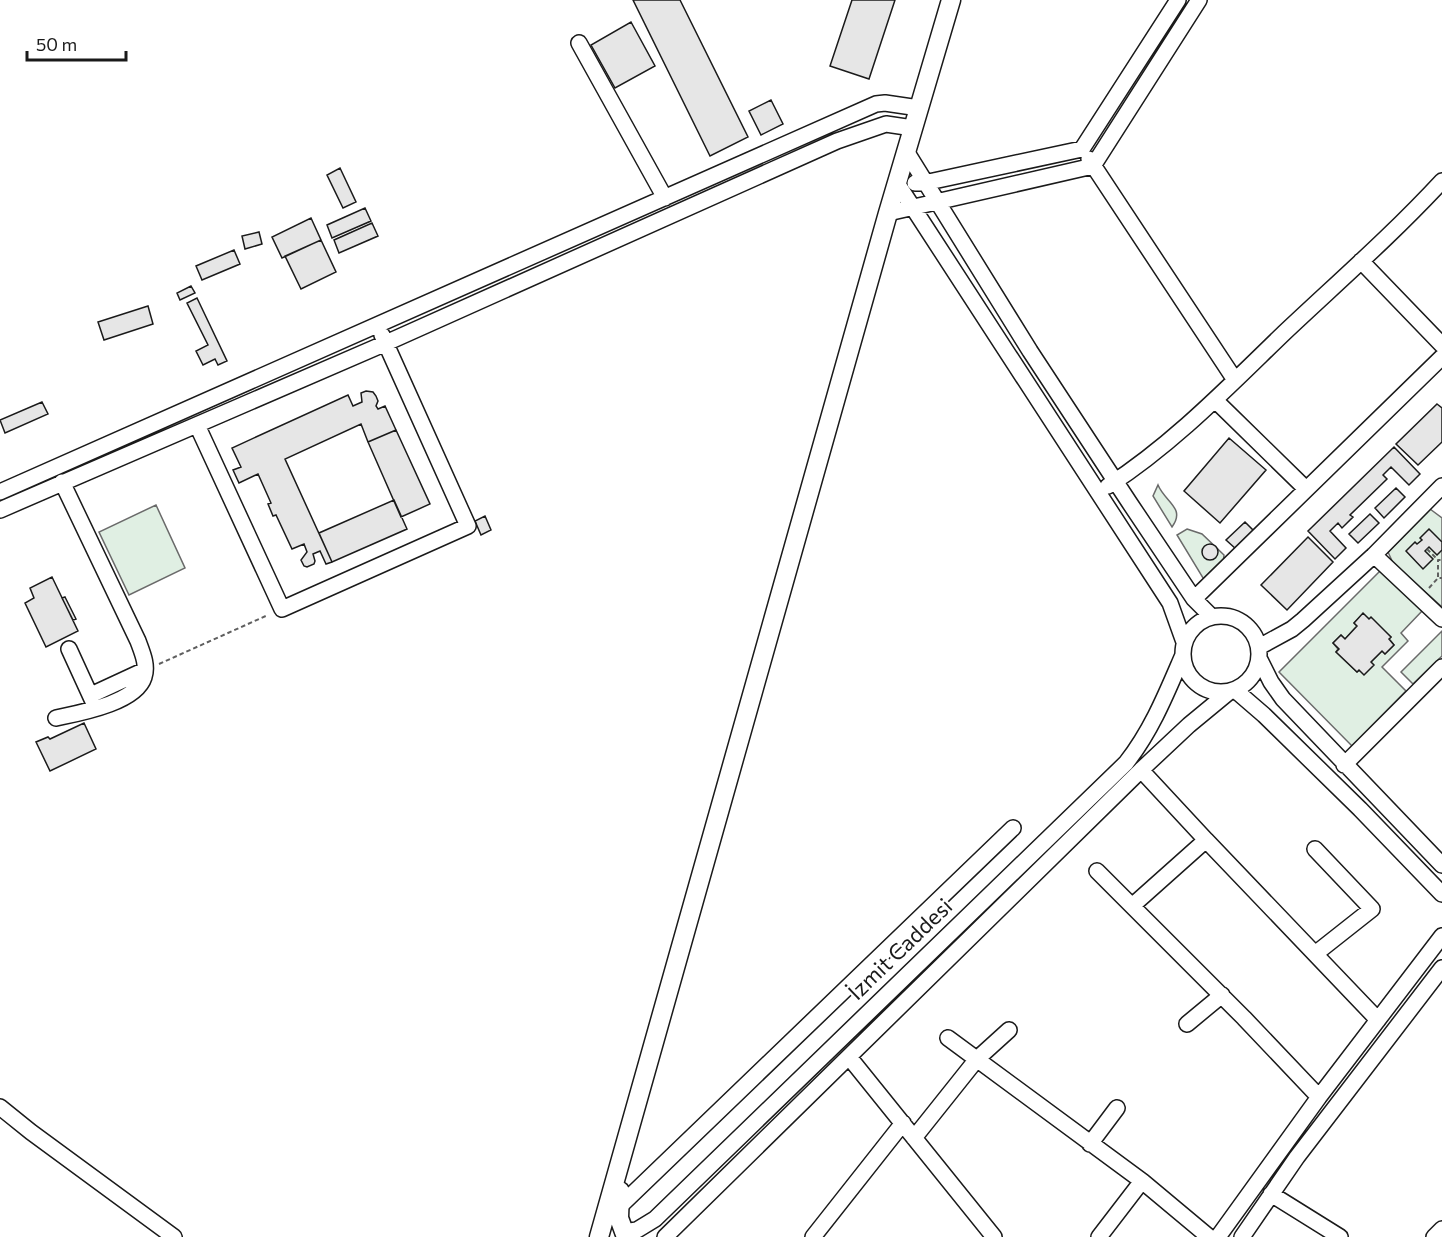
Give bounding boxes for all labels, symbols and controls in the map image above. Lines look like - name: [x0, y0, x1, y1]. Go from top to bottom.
- scale bar: [27, 24, 126, 62]
- text: 50 m: [36, 33, 77, 55]
- street label: İzmit Caddesi: [842, 892, 957, 1005]

